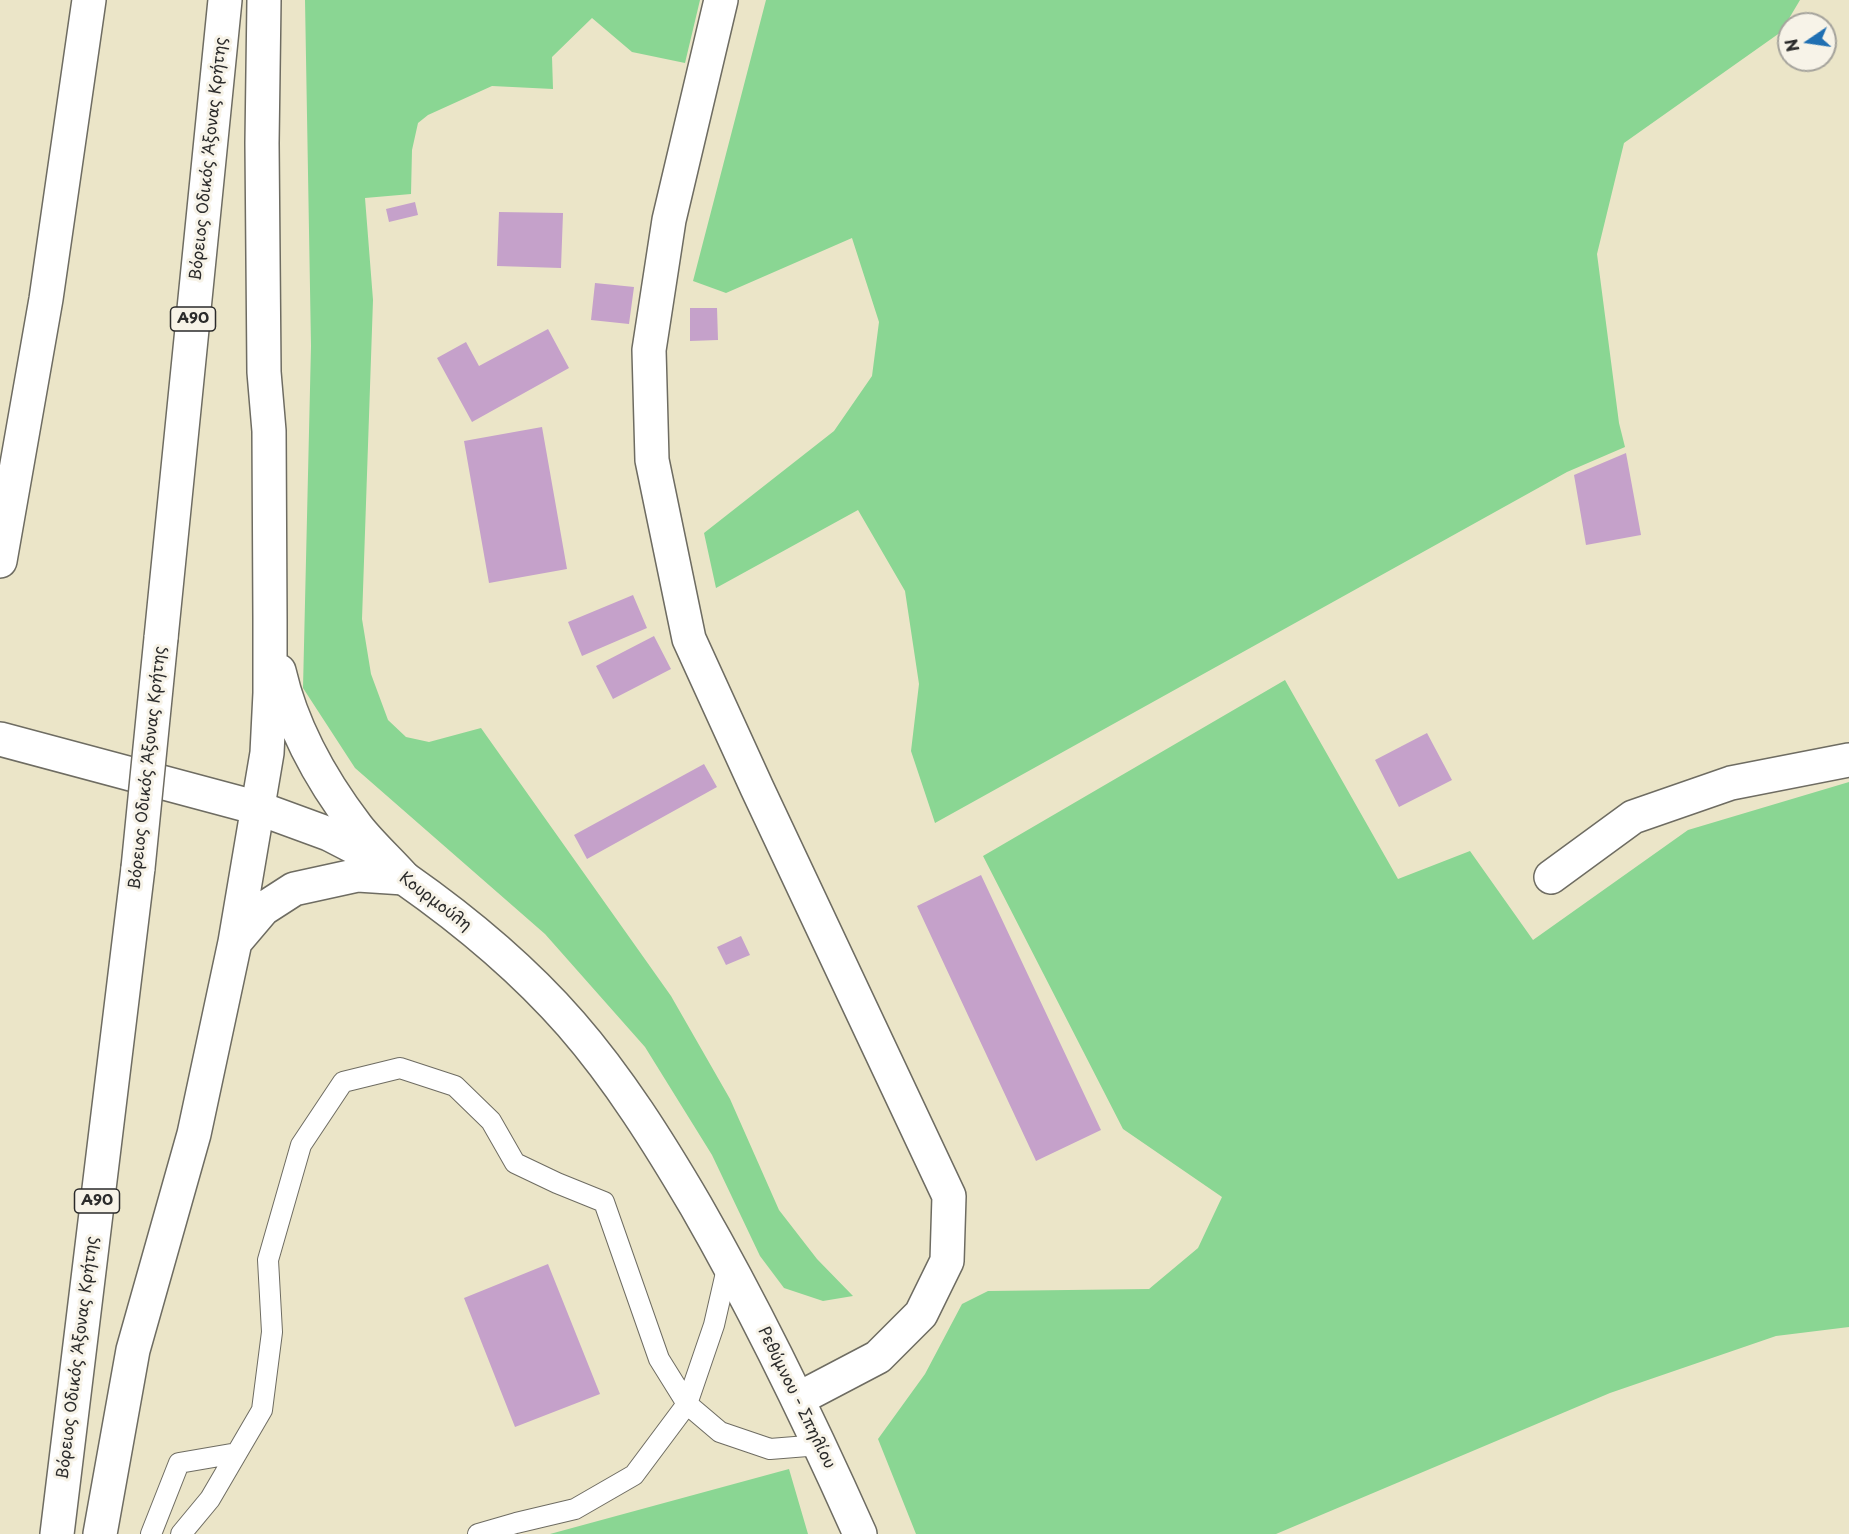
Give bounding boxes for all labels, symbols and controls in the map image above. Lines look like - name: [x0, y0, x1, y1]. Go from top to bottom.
- north arrow: [1777, 12, 1837, 72]
- street label: Βόρειος Οδικός Άξονας Κρήτης: [187, 36, 231, 282]
- text: N: [1778, 37, 1805, 54]
- road number: Α90: [170, 307, 216, 331]
- street label: Βόρειος Οδικός Άξονας Κρήτης: [126, 645, 170, 891]
- street label: Κουρμούλη: [395, 869, 475, 935]
- road number: Α90: [74, 1189, 120, 1213]
- street label: Βόρειος Οδικός Άξονας Κρήτης: [54, 1235, 102, 1481]
- street label: Ρεθύμνου - Σπηλίου: [753, 1324, 839, 1472]

